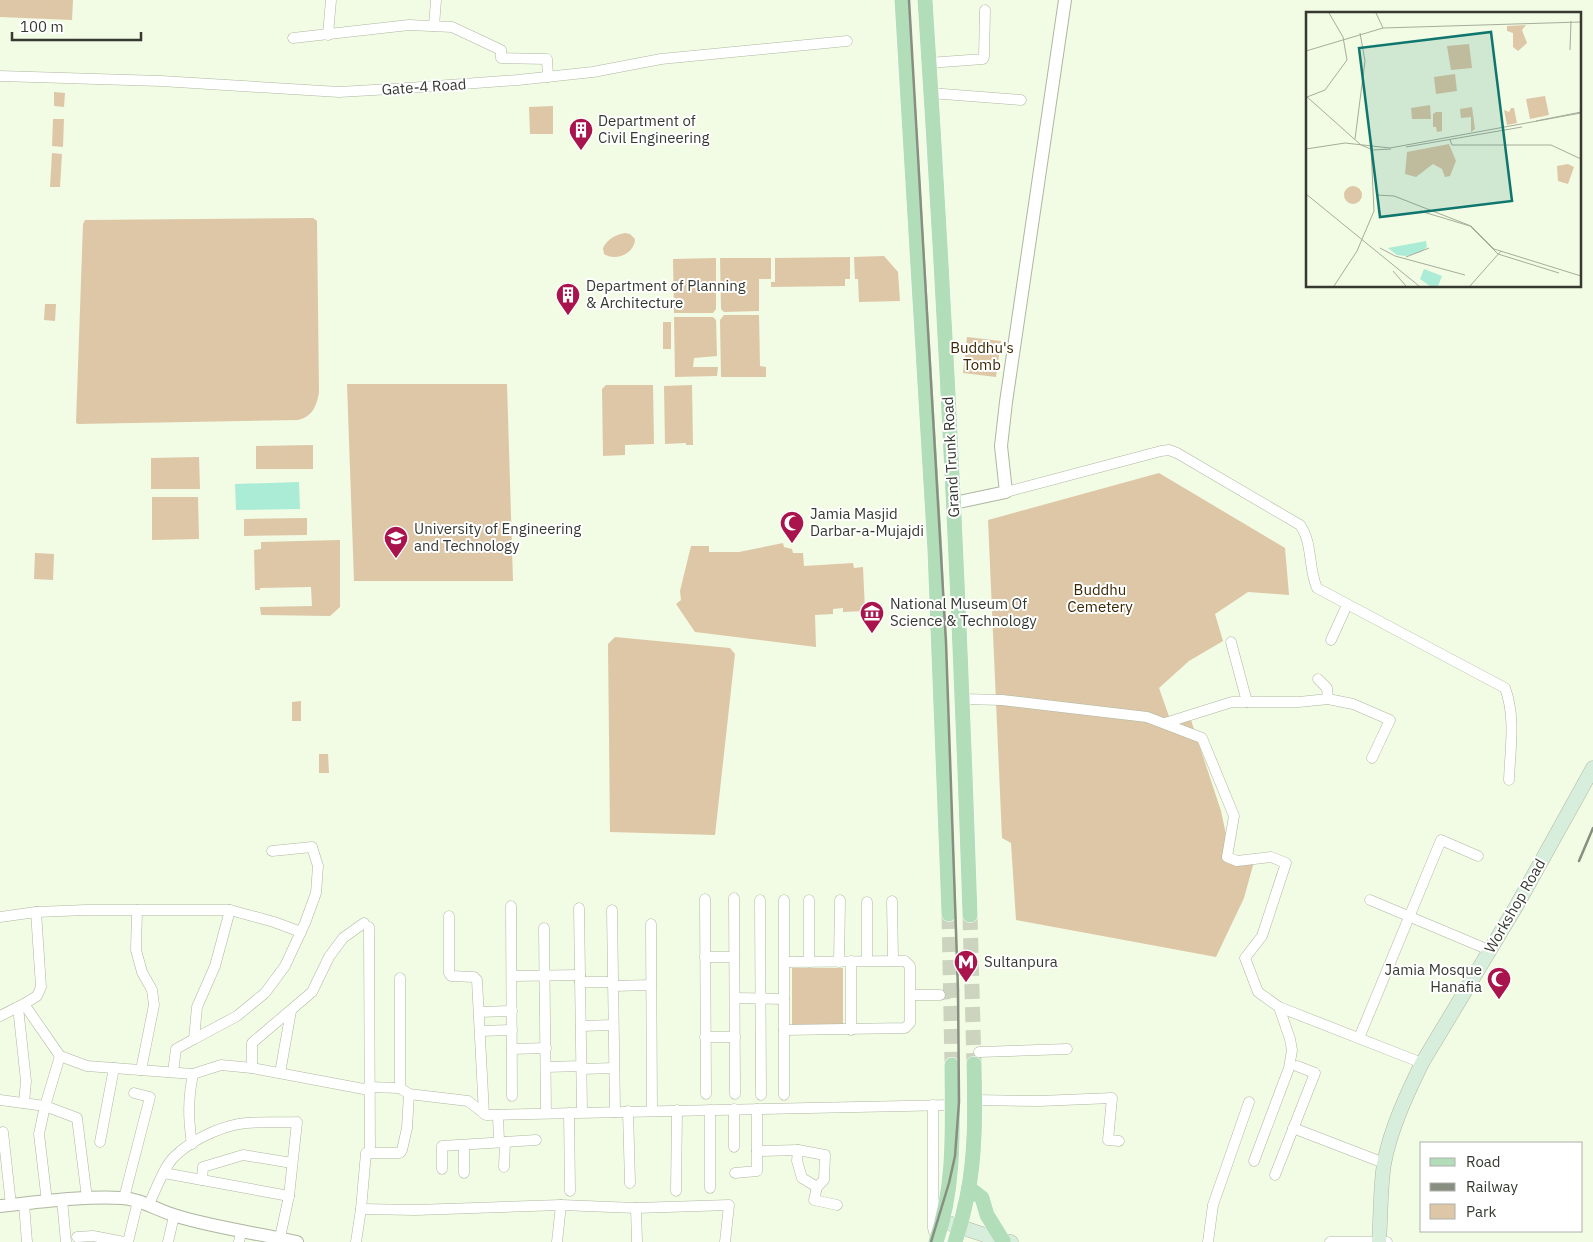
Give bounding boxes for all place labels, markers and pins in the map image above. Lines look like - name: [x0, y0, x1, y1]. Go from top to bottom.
- place label: Department of Civil Engineering: [598, 111, 710, 147]
- building icon: Department of Civil Engineering: [568, 117, 594, 151]
- place label: Department of Planning & Architecture: [586, 276, 746, 312]
- building icon: Department of Planning & Architecture: [555, 282, 581, 316]
- place label: Jamia Masjid Darbar-a-Mujajdi: [810, 504, 924, 540]
- mosque icon: Jamia Masjid Darbar-a-Mujajdi: [779, 510, 805, 544]
- place label: University of Engineering and Technology: [414, 519, 581, 555]
- school or university icon: University of Engineering and Technology: [383, 525, 409, 559]
- place label: National Museum Of Science & Technology: [890, 594, 1037, 630]
- museum icon: National Museum Of Science & Technology: [859, 600, 885, 634]
- metro station icon: Sultanpura: [953, 949, 979, 983]
- place label: Sultanpura: [984, 952, 1058, 971]
- place label: Jamia Mosque Hanafia: [1385, 960, 1482, 996]
- mosque icon: Jamia Mosque Hanafia: [1486, 966, 1512, 1000]

